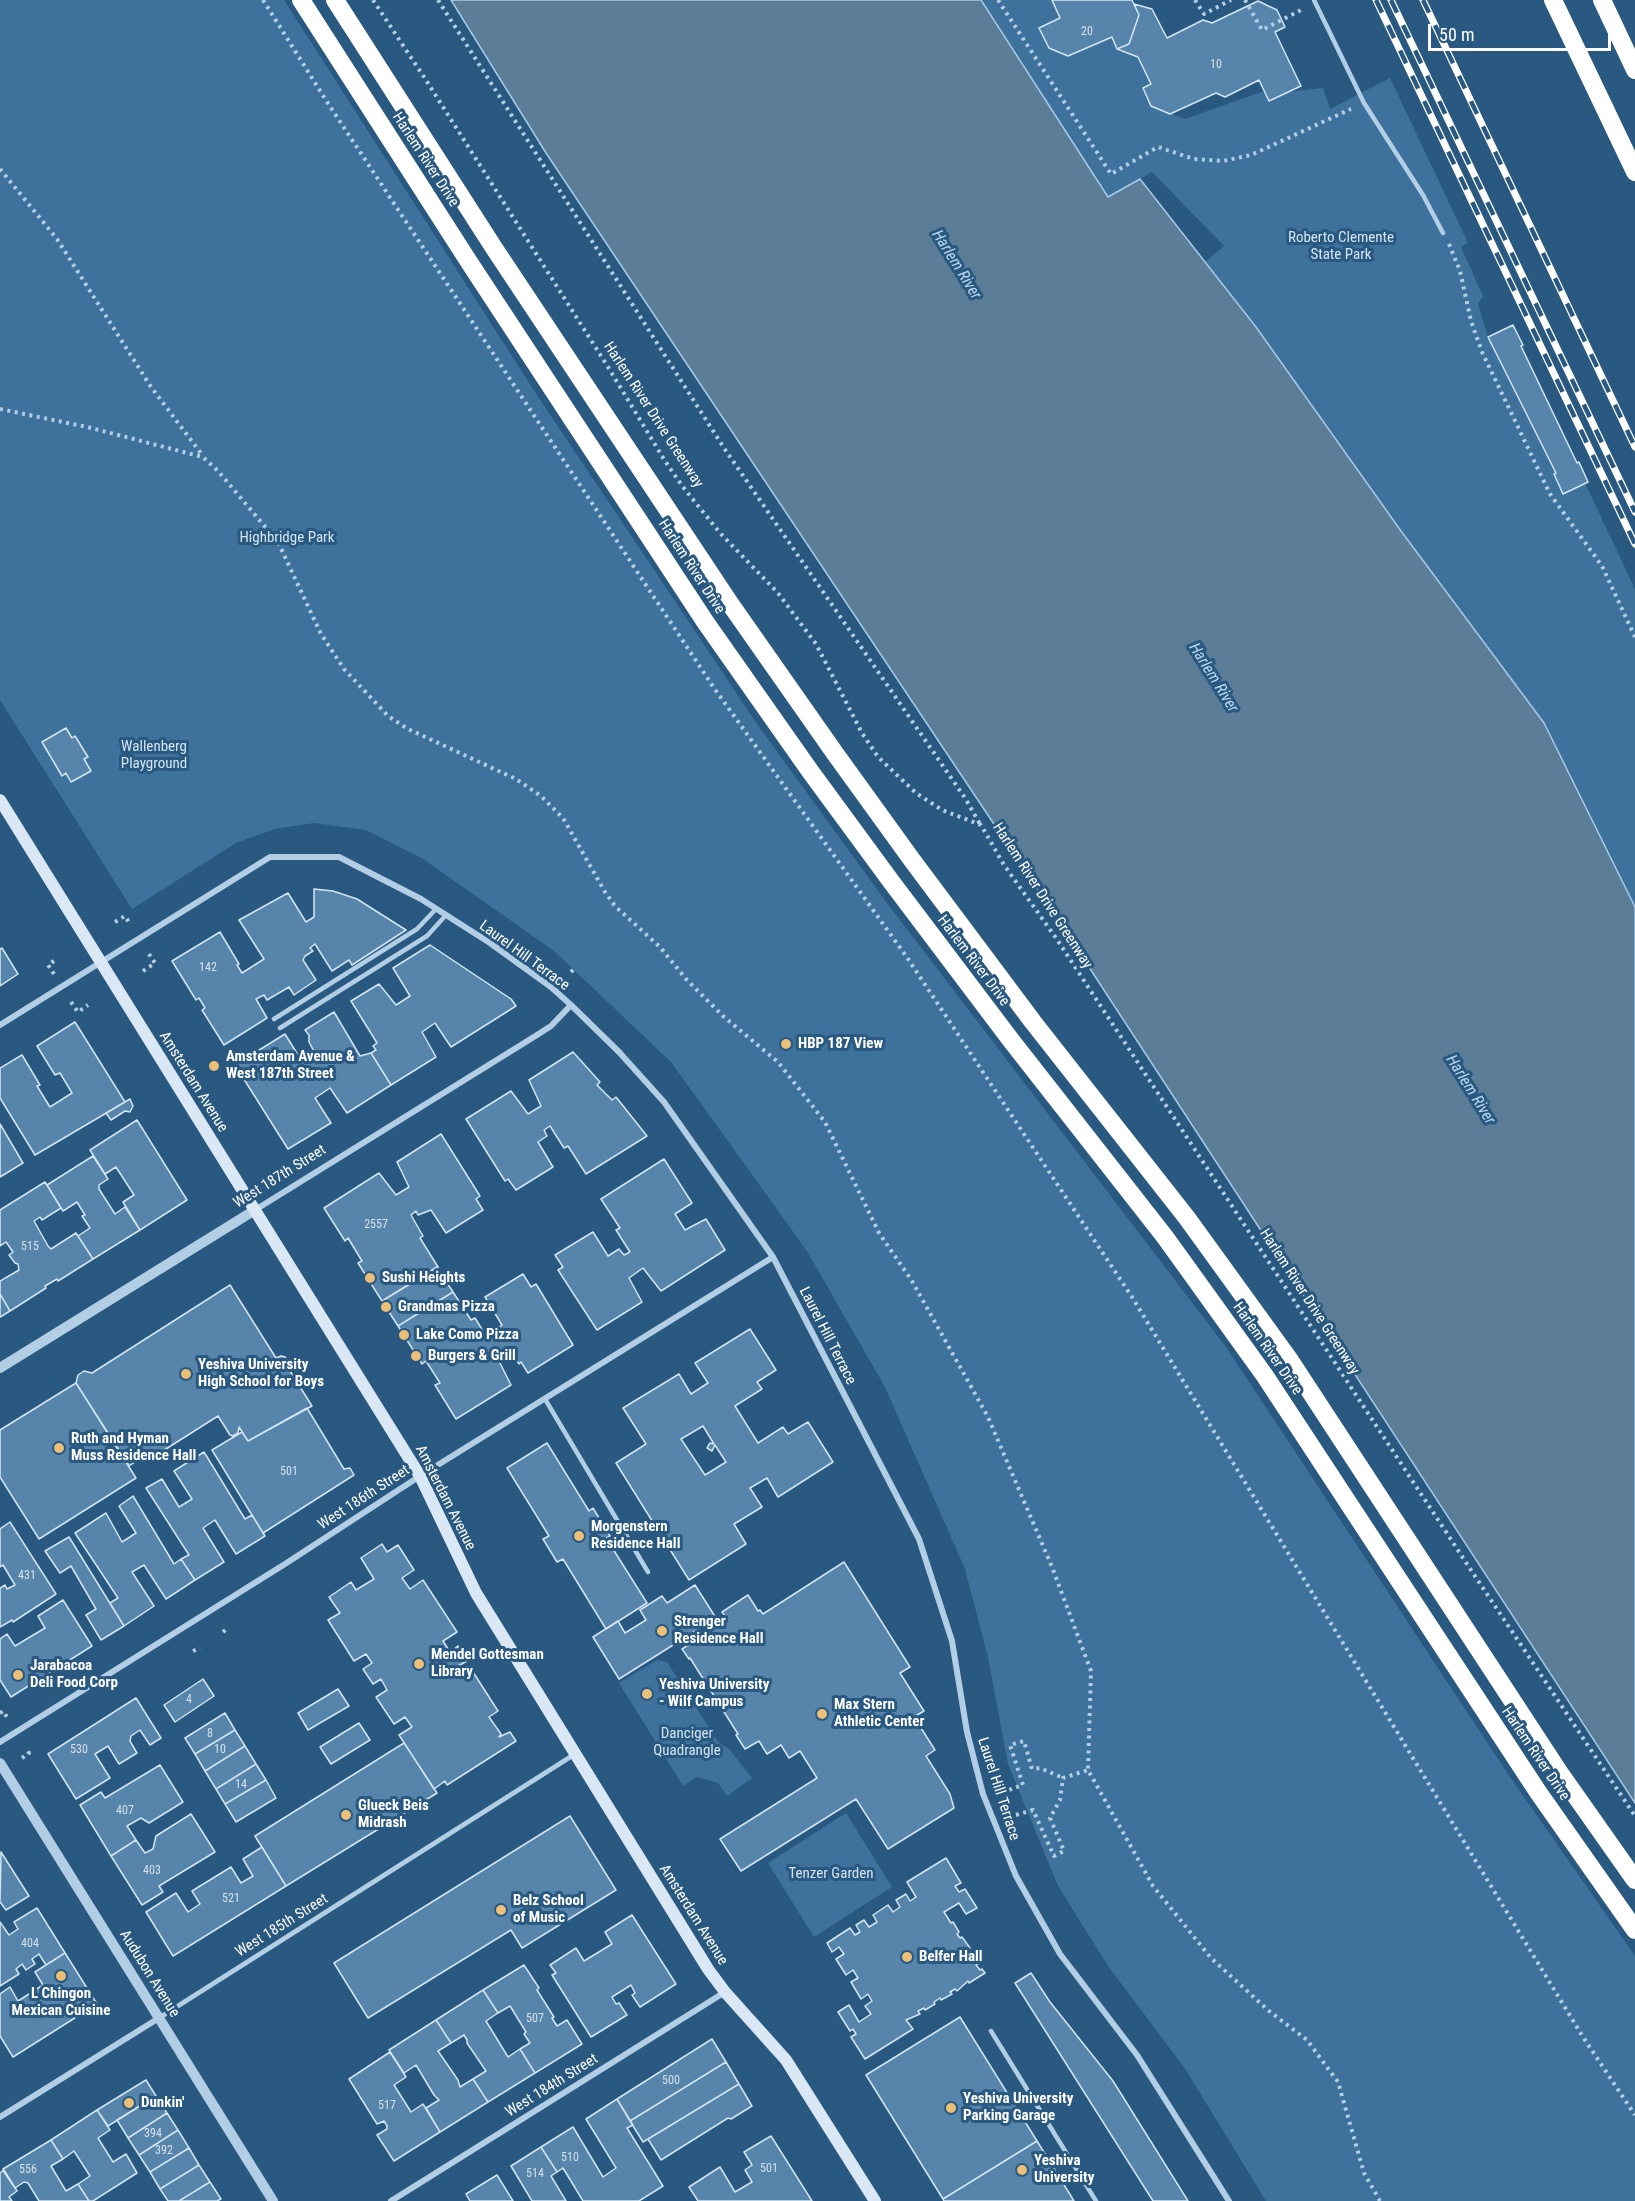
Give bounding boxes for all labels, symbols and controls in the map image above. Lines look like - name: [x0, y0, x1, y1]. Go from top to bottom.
- scale bar: [1431, 12, 1614, 50]
- text: 50 m: [1439, 24, 1474, 45]
- house number: 20: [1081, 25, 1093, 39]
- house number: 10: [1210, 58, 1222, 72]
- street label: Harlem River Drive: [388, 109, 462, 211]
- water label: Harlem River: [927, 227, 985, 303]
- park label: Roberto Clemente State Park: [1288, 229, 1394, 264]
- street label: Harlem River Drive Greenway: [599, 339, 707, 491]
- street label: Harlem River Drive: [654, 516, 728, 618]
- park label: Highbridge Park: [240, 529, 334, 547]
- water label: Harlem River: [1184, 640, 1242, 716]
- park label: Wallenberg Playground: [121, 738, 187, 773]
- street label: Harlem River Drive Greenway: [988, 820, 1096, 972]
- street label: Harlem River Drive: [933, 912, 1013, 1010]
- street label: Laurel Hill Terrace: [475, 917, 573, 995]
- house number: 142: [199, 961, 217, 975]
- street label: Amsterdam Avenue: [155, 1028, 231, 1136]
- place label: HBP 187 View: [798, 1035, 883, 1053]
- marker: HBP 187 View: [779, 1037, 793, 1051]
- place label: Amsterdam Avenue & West 187th Street: [226, 1048, 355, 1083]
- water label: Harlem River: [1441, 1052, 1499, 1128]
- marker: Amsterdam Avenue & West 187th Street: [207, 1059, 221, 1073]
- street label: West 187th Street: [231, 1141, 329, 1213]
- house number: 2557: [364, 1218, 388, 1232]
- street label: Harlem River Drive Greenway: [1255, 1226, 1363, 1378]
- house number: 515: [21, 1240, 39, 1254]
- place label: Sushi Heights: [382, 1269, 465, 1287]
- marker: Sushi Heights: [363, 1271, 377, 1285]
- street label: Laurel Hill Terrace: [795, 1284, 859, 1388]
- place label: Grandmas Pizza: [398, 1298, 495, 1316]
- street label: Harlem River Drive: [1228, 1299, 1306, 1399]
- marker: Grandmas Pizza: [379, 1300, 393, 1314]
- place label: Lake Como Pizza: [416, 1326, 519, 1344]
- marker: Lake Como Pizza: [397, 1328, 411, 1342]
- place label: Burgers & Grill: [428, 1347, 516, 1365]
- marker: Burgers & Grill: [409, 1349, 423, 1363]
- place label: Yeshiva University High School for Boys: [198, 1356, 324, 1391]
- marker: Yeshiva University High School for Boys: [179, 1367, 193, 1381]
- place label: Ruth and Hyman Muss Residence Hall: [71, 1430, 196, 1465]
- marker: Ruth and Hyman Muss Residence Hall: [52, 1441, 66, 1455]
- street label: Amsterdam Avenue: [411, 1443, 479, 1553]
- street label: West 186th Street: [315, 1462, 413, 1534]
- house number: 501: [280, 1465, 298, 1479]
- place label: Morgenstern Residence Hall: [591, 1518, 680, 1553]
- marker: Morgenstern Residence Hall: [572, 1529, 586, 1543]
- house number: 431: [18, 1569, 36, 1583]
- place label: Strenger Residence Hall: [674, 1613, 763, 1648]
- marker: Strenger Residence Hall: [655, 1624, 669, 1638]
- place label: Mendel Gottesman Library: [431, 1646, 544, 1681]
- place label: Jarabacoa Deli Food Corp: [30, 1657, 118, 1692]
- marker: Mendel Gottesman Library: [412, 1657, 426, 1671]
- marker: Jarabacoa Deli Food Corp: [11, 1668, 25, 1682]
- place label: Yeshiva University - Wilf Campus: [659, 1676, 769, 1711]
- marker: Yeshiva University - Wilf Campus: [640, 1687, 654, 1701]
- house number: 4: [186, 1693, 192, 1707]
- place label: Max Stern Athletic Center: [834, 1696, 924, 1731]
- street label: Harlem River Drive: [1497, 1704, 1573, 1804]
- marker: Max Stern Athletic Center: [815, 1707, 829, 1721]
- park label: Danciger Quadrangle: [653, 1725, 721, 1760]
- house number: 8: [207, 1727, 213, 1741]
- street label: Laurel Hill Terrace: [973, 1735, 1023, 1843]
- house number: 530: [70, 1743, 88, 1757]
- house number: 10: [214, 1743, 226, 1757]
- house number: 14: [235, 1778, 247, 1792]
- place label: Glueck Beis Midrash: [358, 1797, 429, 1832]
- house number: 407: [116, 1804, 134, 1818]
- marker: Glueck Beis Midrash: [339, 1808, 353, 1822]
- street label: Amsterdam Avenue: [655, 1861, 731, 1969]
- house number: 403: [143, 1864, 161, 1878]
- park label: Tenzer Garden: [788, 1865, 874, 1883]
- street label: West 185th Street: [233, 1890, 331, 1962]
- house number: 521: [222, 1892, 240, 1906]
- place label: Belz School of Music: [513, 1892, 584, 1927]
- marker: Belz School of Music: [494, 1903, 508, 1917]
- street label: Audubon Avenue: [115, 1927, 183, 2021]
- house number: 404: [21, 1937, 39, 1951]
- place label: Belfer Hall: [919, 1948, 983, 1966]
- marker: Belfer Hall: [900, 1950, 914, 1964]
- marker: L Chingon Mexican Cuisine: [54, 1969, 68, 1983]
- place label: L Chingon Mexican Cuisine: [12, 1985, 110, 2020]
- house number: 507: [526, 2012, 544, 2026]
- street label: West 184th Street: [503, 2050, 601, 2122]
- house number: 500: [662, 2074, 680, 2088]
- place label: Yeshiva University Parking Garage: [963, 2090, 1073, 2125]
- place label: Dunkin': [141, 2094, 184, 2112]
- marker: Dunkin': [122, 2096, 136, 2110]
- house number: 517: [378, 2099, 396, 2113]
- marker: Yeshiva University Parking Garage: [944, 2101, 958, 2115]
- house number: 394: [144, 2127, 162, 2141]
- house number: 392: [155, 2144, 173, 2158]
- house number: 510: [561, 2151, 579, 2165]
- place label: Yeshiva University: [1034, 2152, 1094, 2187]
- house number: 501: [760, 2162, 778, 2176]
- house number: 556: [19, 2163, 37, 2177]
- marker: Yeshiva University: [1015, 2163, 1029, 2177]
- house number: 514: [526, 2167, 544, 2181]

